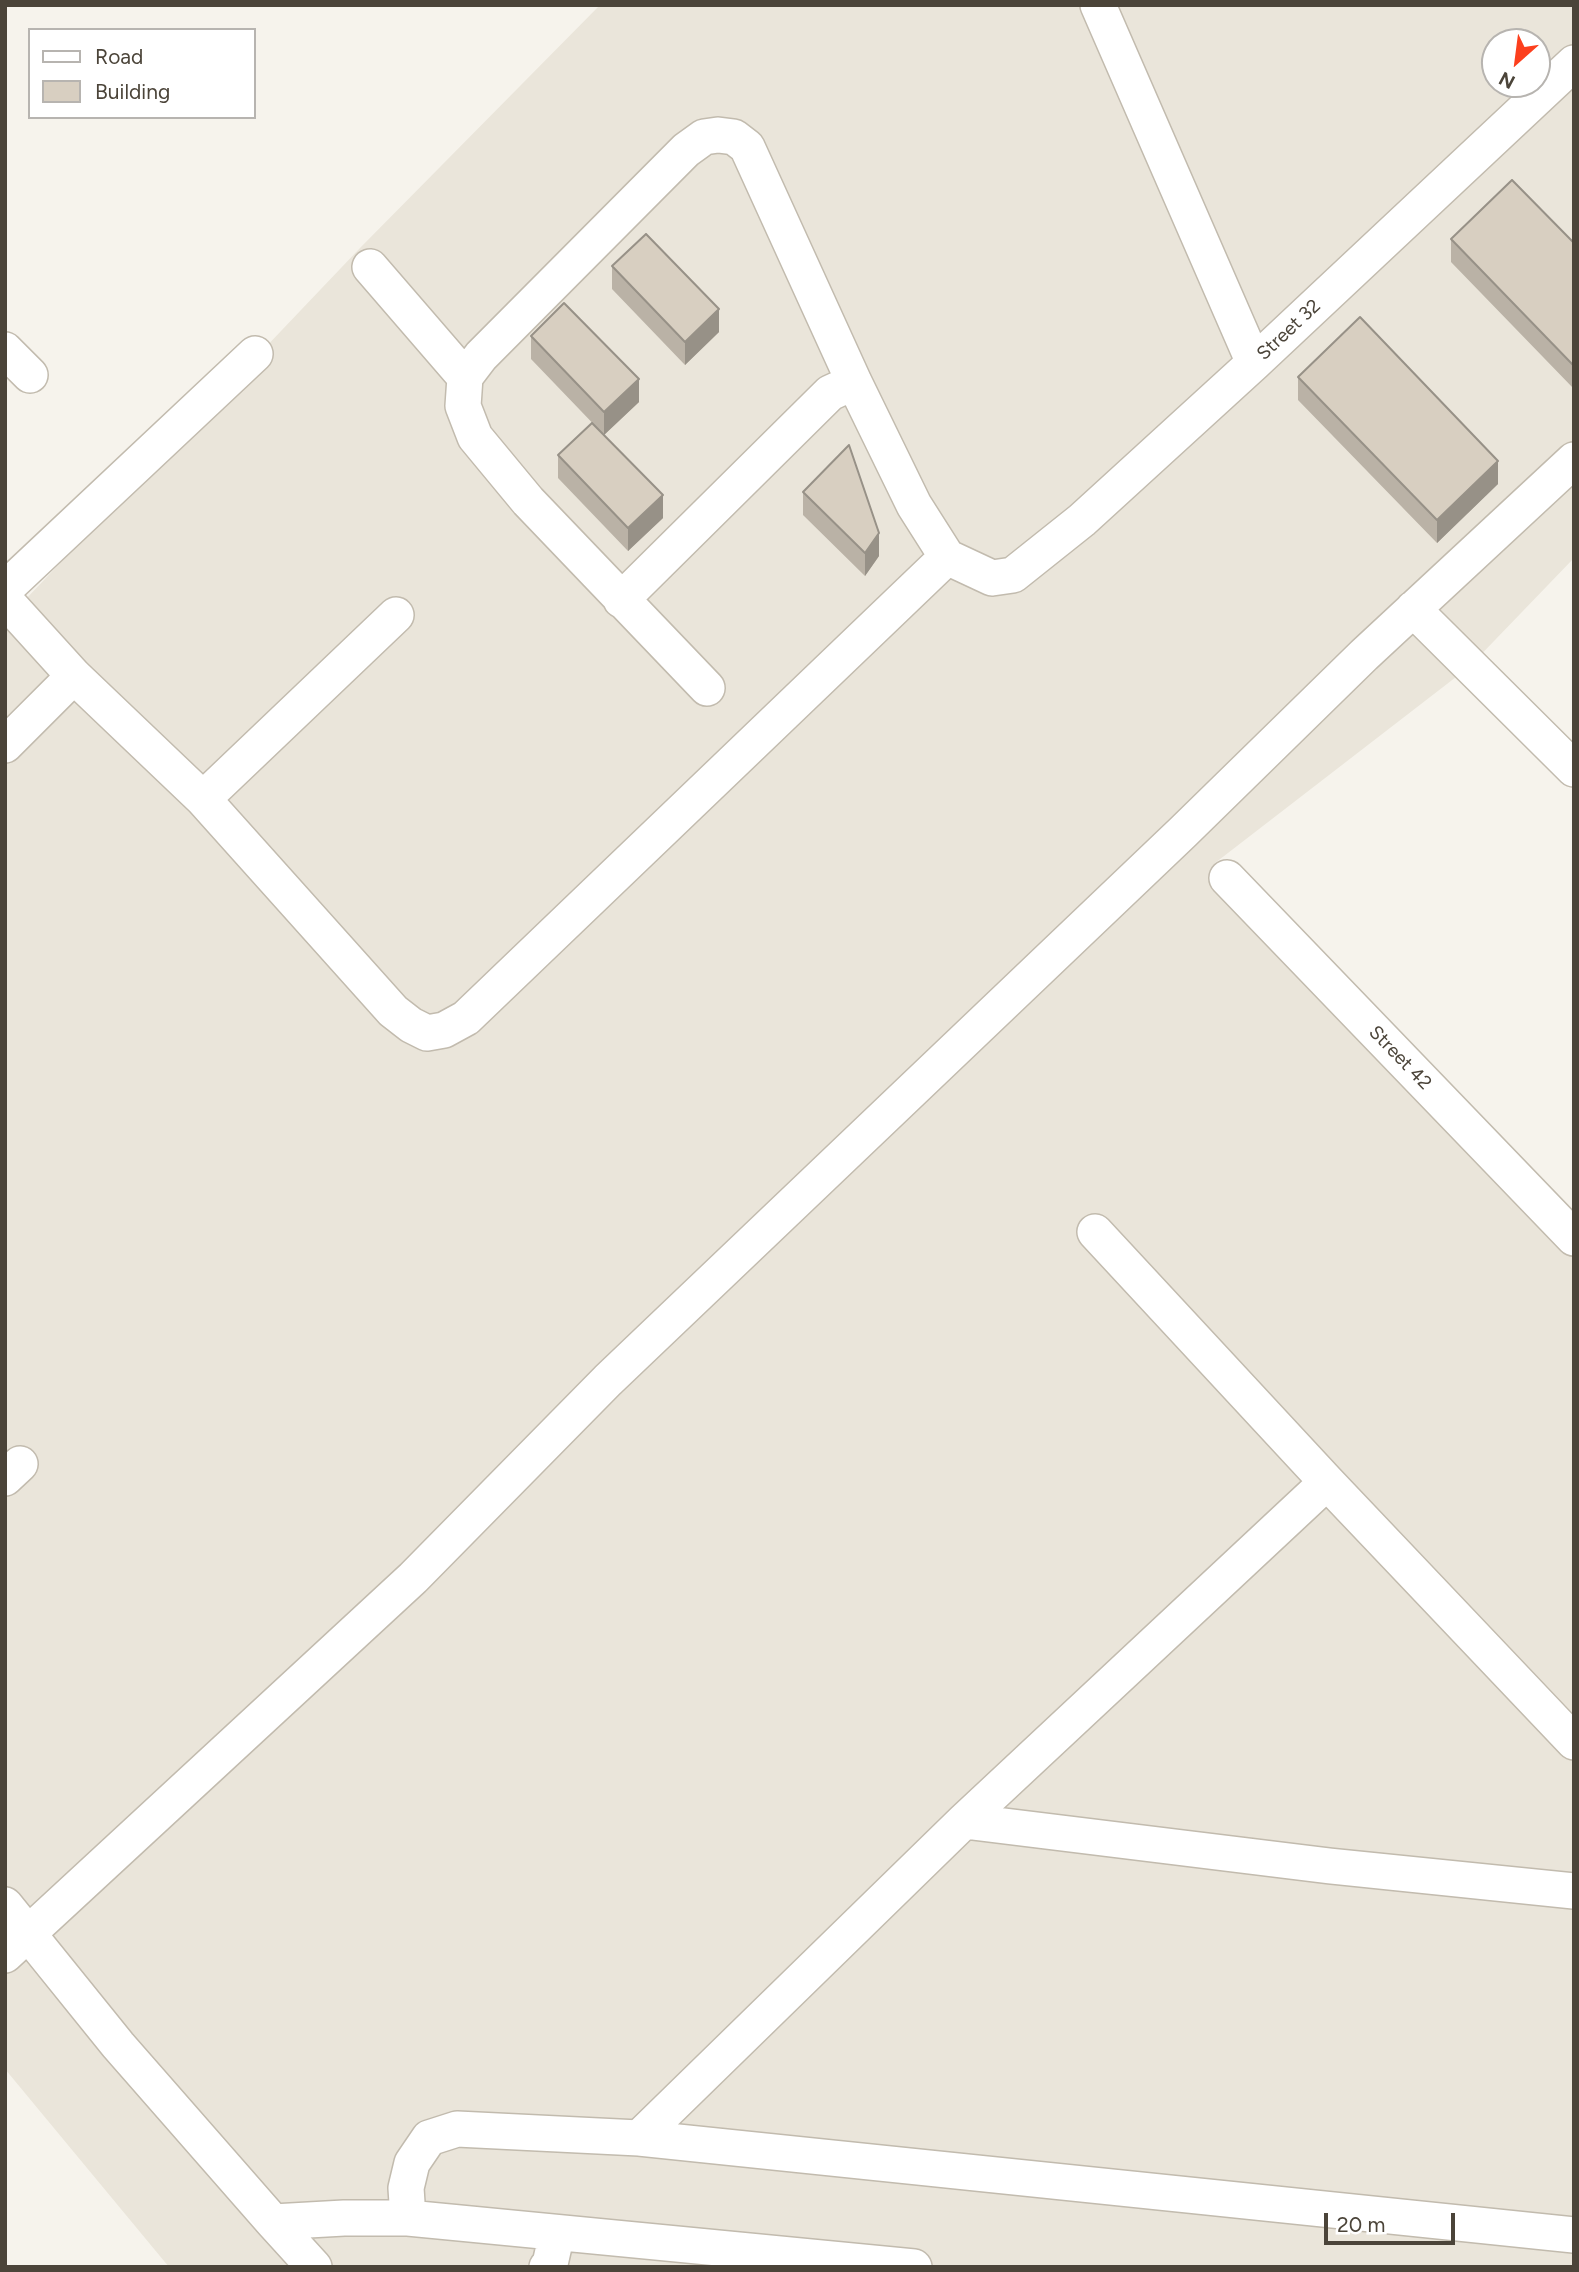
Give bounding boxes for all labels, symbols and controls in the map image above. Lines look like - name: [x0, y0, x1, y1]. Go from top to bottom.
- legend: [28, 28, 256, 119]
- north arrow: [1481, 28, 1551, 98]
- text: Road: [95, 44, 143, 69]
- text: N: [1495, 67, 1519, 94]
- text: Building: [95, 79, 170, 104]
- street label: Street 32: [1252, 295, 1326, 365]
- street label: Street 42: [1364, 1021, 1436, 1095]
- scale bar: [1327, 2198, 1458, 2242]
- text: 20 m: [1337, 2212, 1385, 2237]

